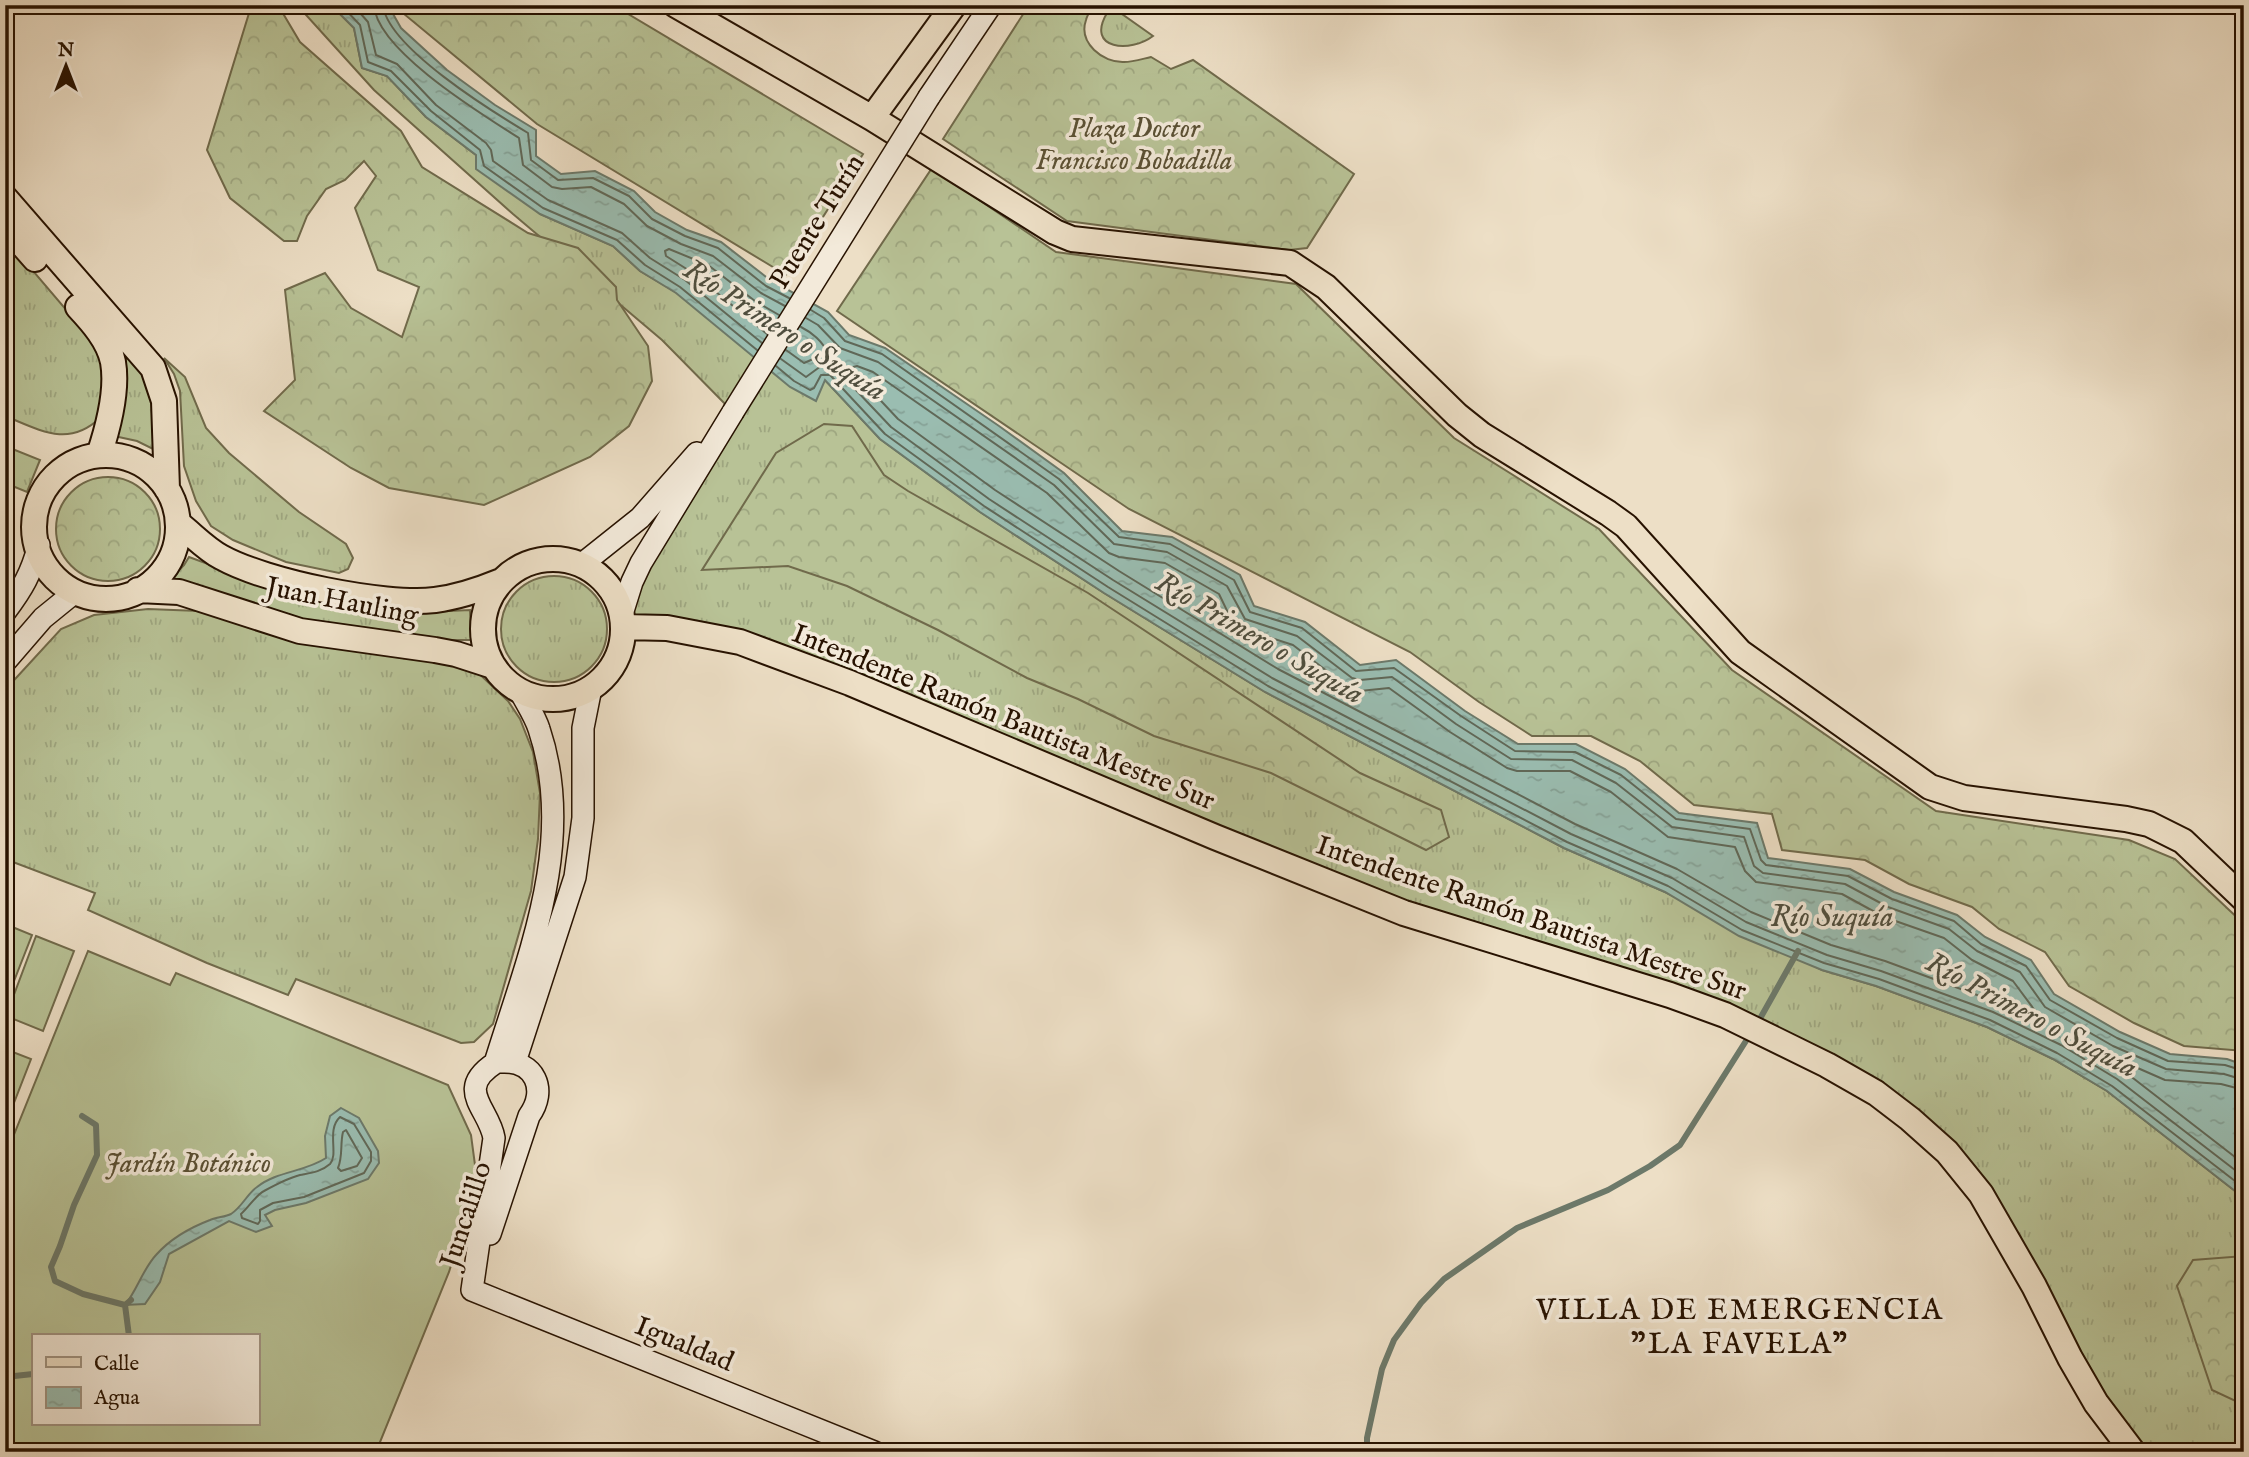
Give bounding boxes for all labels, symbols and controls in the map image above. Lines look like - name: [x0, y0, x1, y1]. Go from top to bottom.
- north arrow: [32, 32, 102, 102]
- text: N: [57, 39, 75, 63]
- park label: Plaza Doctor Francisco Bobadilla: [1035, 112, 1233, 179]
- street label: Puente Turín: [763, 148, 873, 296]
- water label: Río Primero o Suquía: [675, 251, 893, 411]
- water label: Río Primero o Suquía: [1148, 564, 1370, 714]
- street label: Juan Hauling: [260, 570, 422, 634]
- street label: Intendente Ramón Bautista Mestre Sur: [786, 617, 1220, 819]
- street label: Intendente Ramón Bautista Mestre Sur: [1311, 829, 1751, 1009]
- water label: Río Suquía: [1770, 899, 1894, 937]
- water label: Río Primero o Suquía: [1919, 944, 2143, 1088]
- park label: Jardín Botánico: [105, 1147, 271, 1182]
- street label: Juncalillo: [432, 1157, 501, 1275]
- district label: VILLA DE EMERGENCIA "LA FAVELA": [1535, 1292, 1944, 1364]
- street label: Igualdad: [630, 1309, 739, 1381]
- legend: [32, 1334, 259, 1426]
- text: Calle: [94, 1351, 139, 1378]
- text: Agua: [93, 1385, 140, 1412]

